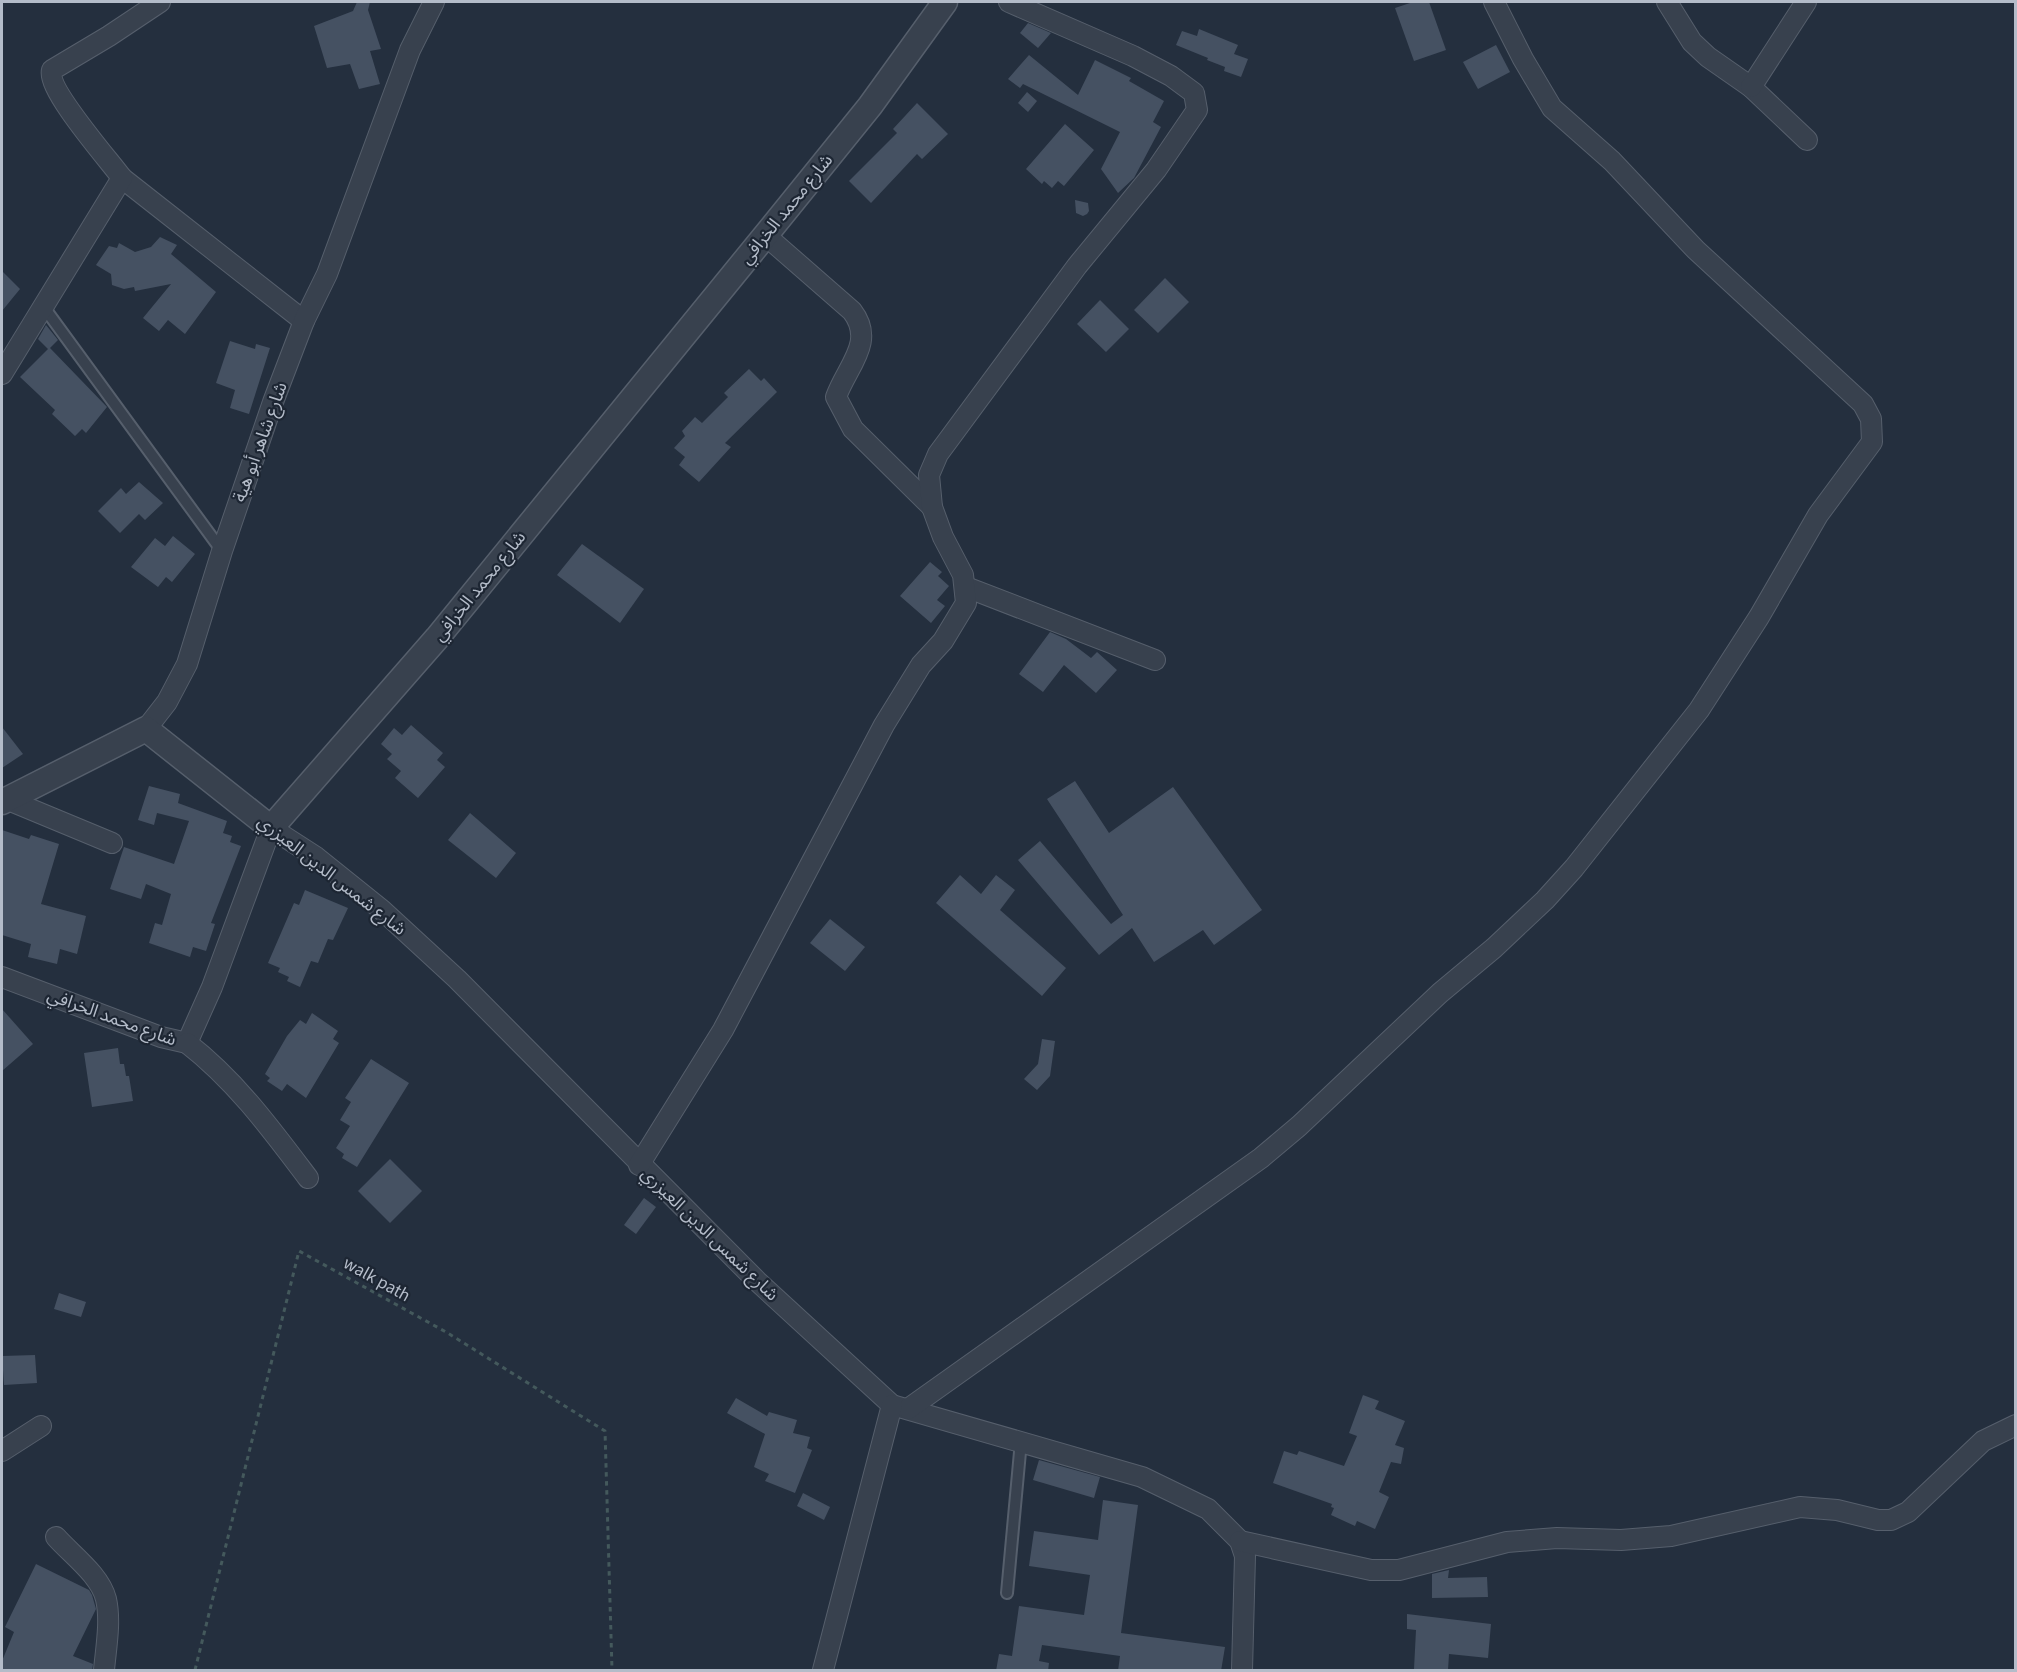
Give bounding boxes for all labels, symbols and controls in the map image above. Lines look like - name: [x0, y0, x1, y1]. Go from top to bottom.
- street label: شارع محمد الخرافي: [734, 149, 840, 271]
- street label: شارع شاهر أبو هية: [227, 379, 295, 506]
- street label: شارع محمد الخرافي: [427, 526, 533, 648]
- street label: شارع شمس الدين العيزري: [251, 809, 411, 942]
- street label: شارع محمد الخرافي: [43, 982, 180, 1053]
- street label: شارع شمس الدين العيزري: [635, 1162, 784, 1308]
- street label: walk path: [339, 1251, 415, 1308]

